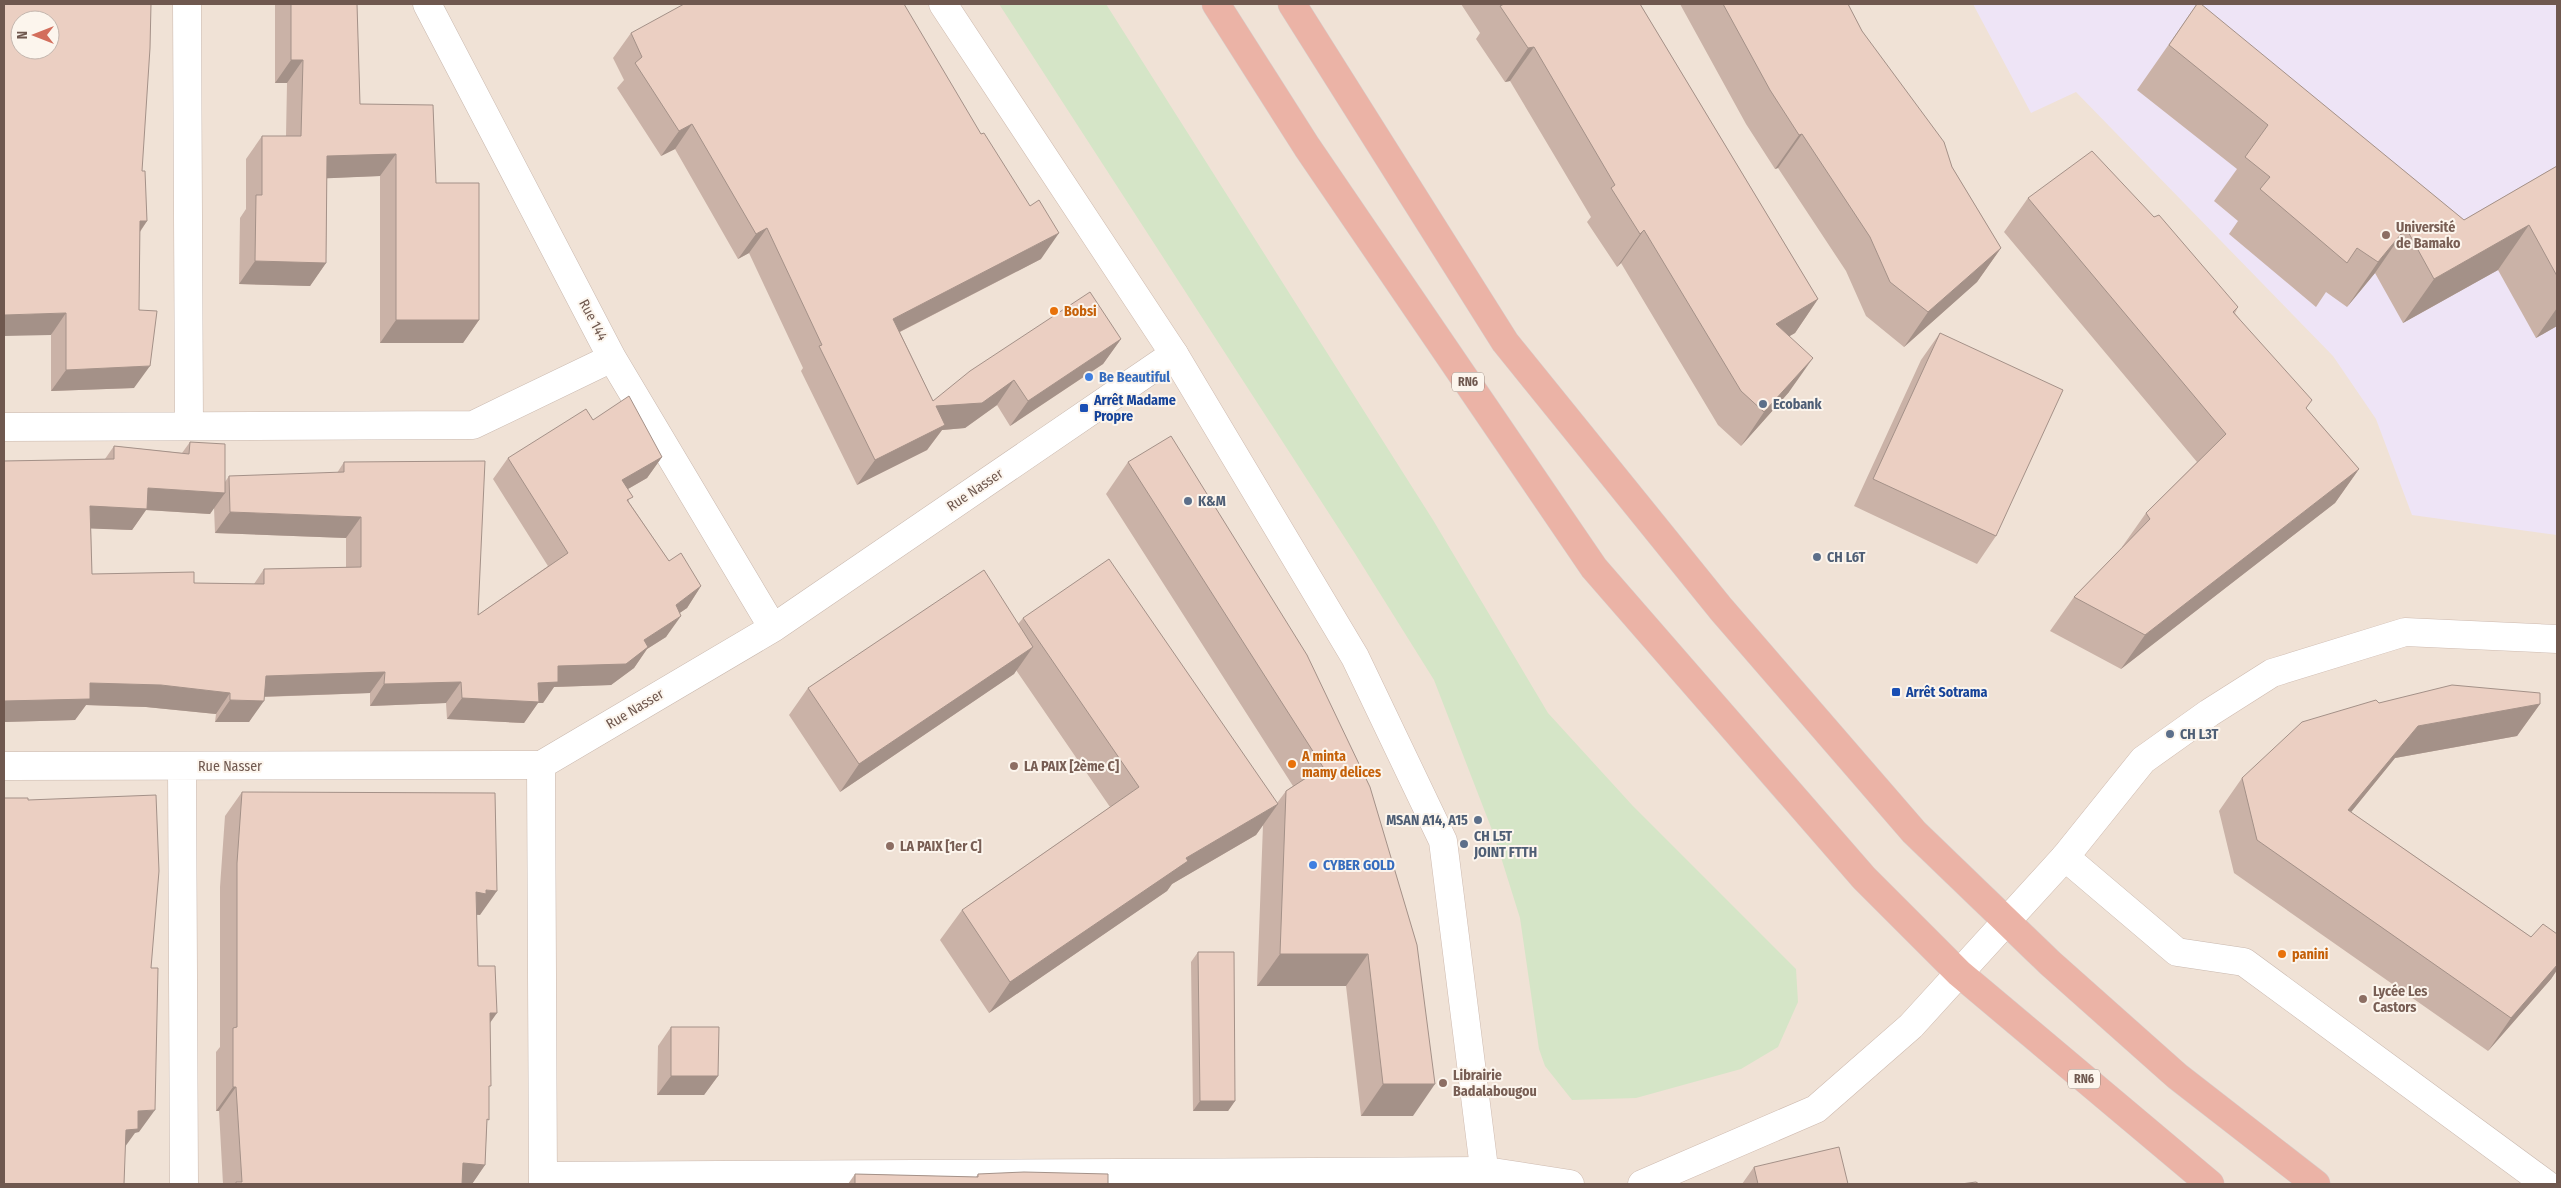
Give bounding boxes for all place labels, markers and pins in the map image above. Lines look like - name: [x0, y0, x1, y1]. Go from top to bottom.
- place label: Université de Bamako: [2396, 219, 2461, 252]
- marker: Université de Bamako: [2380, 229, 2392, 241]
- place label: Bobsi: [1064, 303, 1097, 320]
- marker: Bobsi: [1048, 305, 1060, 317]
- place label: Be Beautiful: [1099, 369, 1170, 386]
- marker: Be Beautiful: [1083, 371, 1095, 383]
- place label: Arrêt Madame Propre: [1093, 392, 1176, 425]
- place label: Ecobank: [1773, 396, 1822, 413]
- marker: Ecobank: [1757, 398, 1769, 410]
- marker: Arrêt Madame Propre: [1078, 402, 1090, 414]
- place label: K&M: [1198, 493, 1226, 510]
- marker: K&M: [1182, 495, 1194, 507]
- place label: CH L6T: [1827, 549, 1865, 566]
- marker: CH L6T: [1811, 551, 1823, 563]
- place label: Arrêt Sotrama: [1905, 684, 1987, 701]
- marker: Arrêt Sotrama: [1890, 686, 1902, 698]
- place label: CH L3T: [2180, 726, 2219, 743]
- marker: CH L3T: [2164, 728, 2176, 740]
- place label: A minta mamy delices: [1301, 748, 1381, 781]
- place label: LA PAIX [2ème C]: [1024, 758, 1119, 775]
- marker: A minta mamy delices: [1286, 758, 1298, 770]
- marker: LA PAIX [2ème C]: [1008, 760, 1020, 772]
- place label: MSAN A14, A15: [1386, 812, 1468, 829]
- marker: MSAN A14, A15: [1472, 814, 1484, 826]
- place label: CH L5T JOINT FTTH: [1473, 828, 1537, 861]
- place label: LA PAIX [1er C]: [900, 838, 982, 855]
- marker: CH L5T JOINT FTTH: [1458, 838, 1470, 850]
- marker: LA PAIX [1er C]: [884, 840, 896, 852]
- place label: CYBER GOLD: [1323, 857, 1395, 874]
- marker: CYBER GOLD: [1307, 859, 1319, 871]
- place label: panini: [2292, 946, 2329, 963]
- marker: panini: [2276, 948, 2288, 960]
- place label: Lycée Les Castors: [2373, 983, 2427, 1016]
- marker: Lycée Les Castors: [2357, 993, 2369, 1005]
- place label: Librairie Badalabougou: [1453, 1067, 1537, 1100]
- marker: Librairie Badalabougou: [1437, 1077, 1449, 1089]

